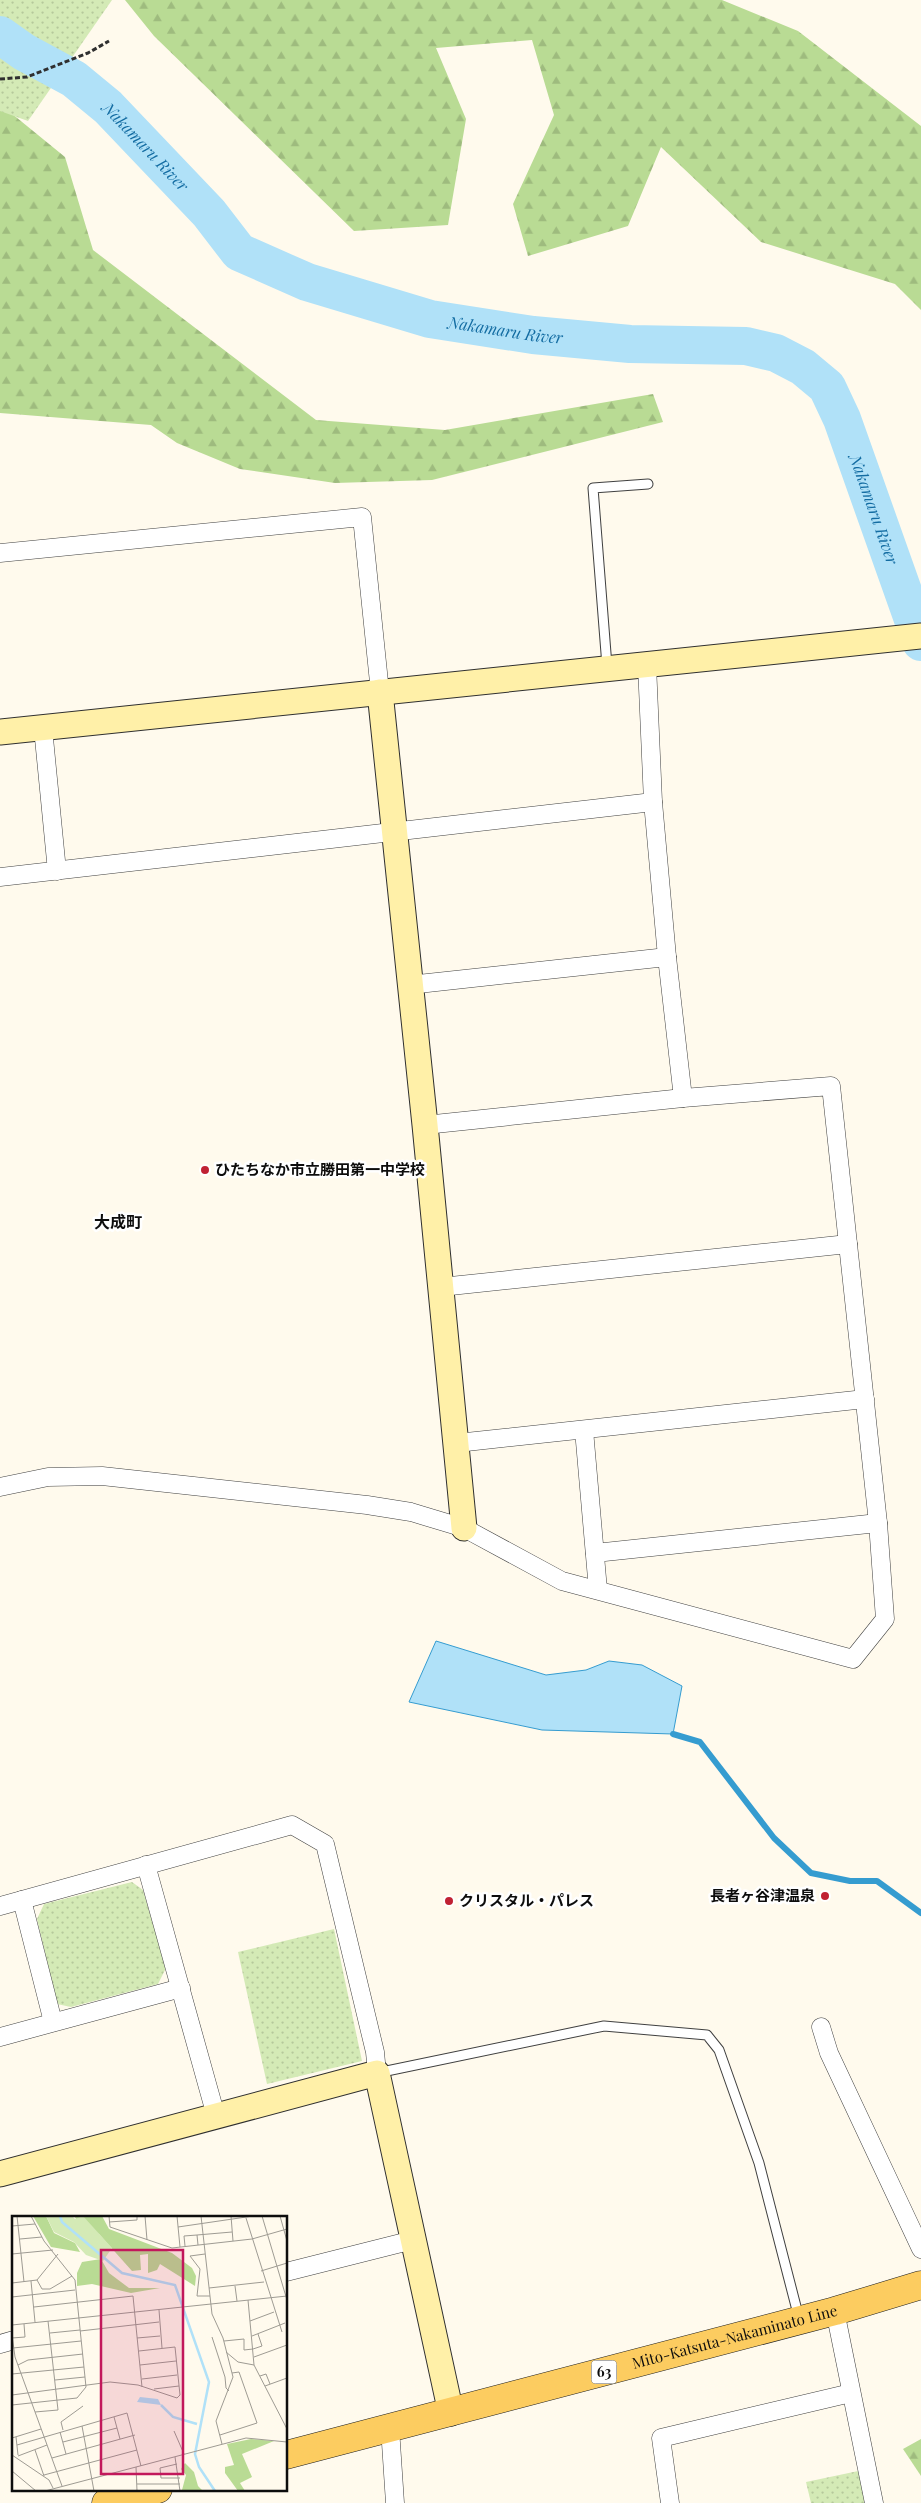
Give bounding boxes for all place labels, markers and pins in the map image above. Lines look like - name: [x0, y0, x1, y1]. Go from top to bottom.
- place label: ひたちなか市立勝田第一中学校: [215, 1159, 425, 1179]
- marker: ひたちなか市立勝田第一中学校: [199, 1164, 211, 1176]
- place label: 長者ヶ谷津温泉: [710, 1885, 815, 1905]
- place label: クリスタル・パレス: [459, 1890, 594, 1910]
- marker: 長者ヶ谷津温泉: [819, 1890, 831, 1902]
- marker: クリスタル・パレス: [443, 1895, 455, 1907]

